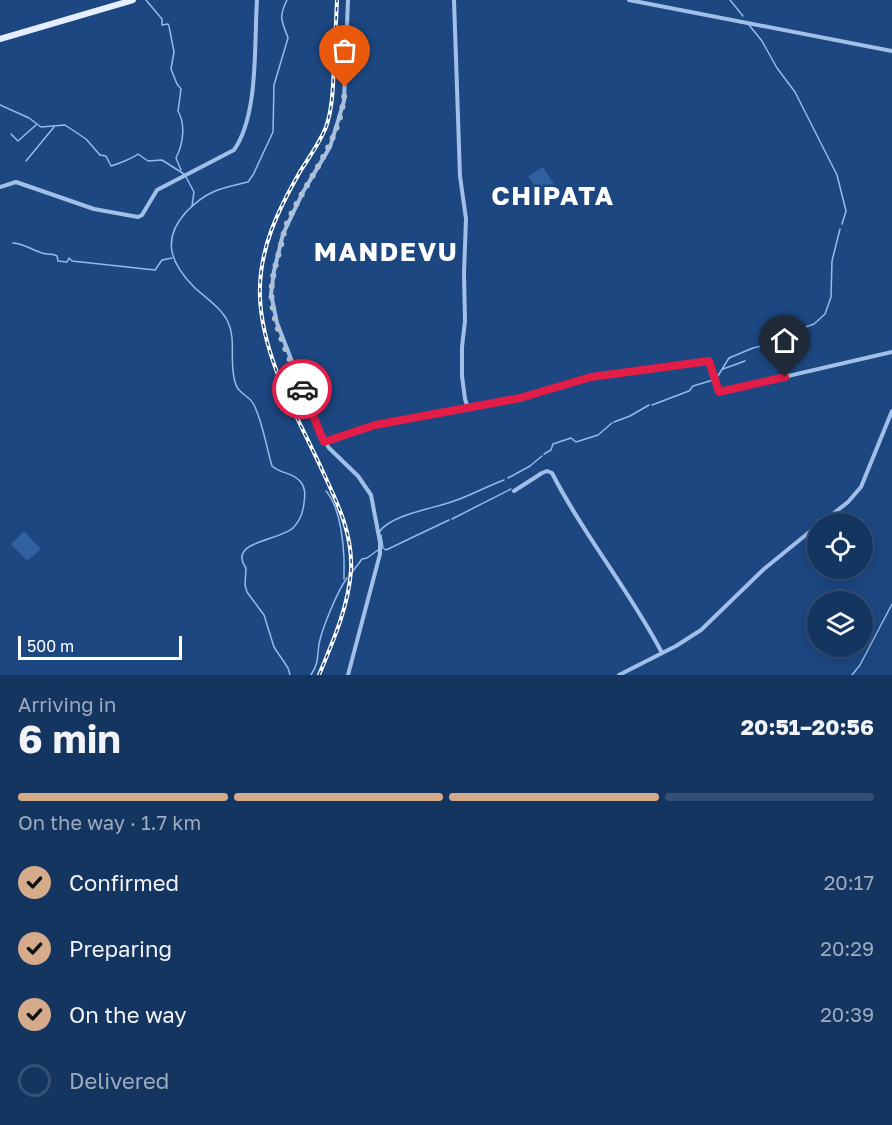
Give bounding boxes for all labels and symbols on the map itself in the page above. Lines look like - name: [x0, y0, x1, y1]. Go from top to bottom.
- pin: [319, 25, 370, 87]
- district label: CHIPATA: [491, 180, 615, 211]
- district label: MANDEVU: [314, 236, 458, 267]
- pin: [759, 315, 810, 377]
- courier: [272, 359, 332, 419]
- scale bar: [18, 633, 182, 660]

